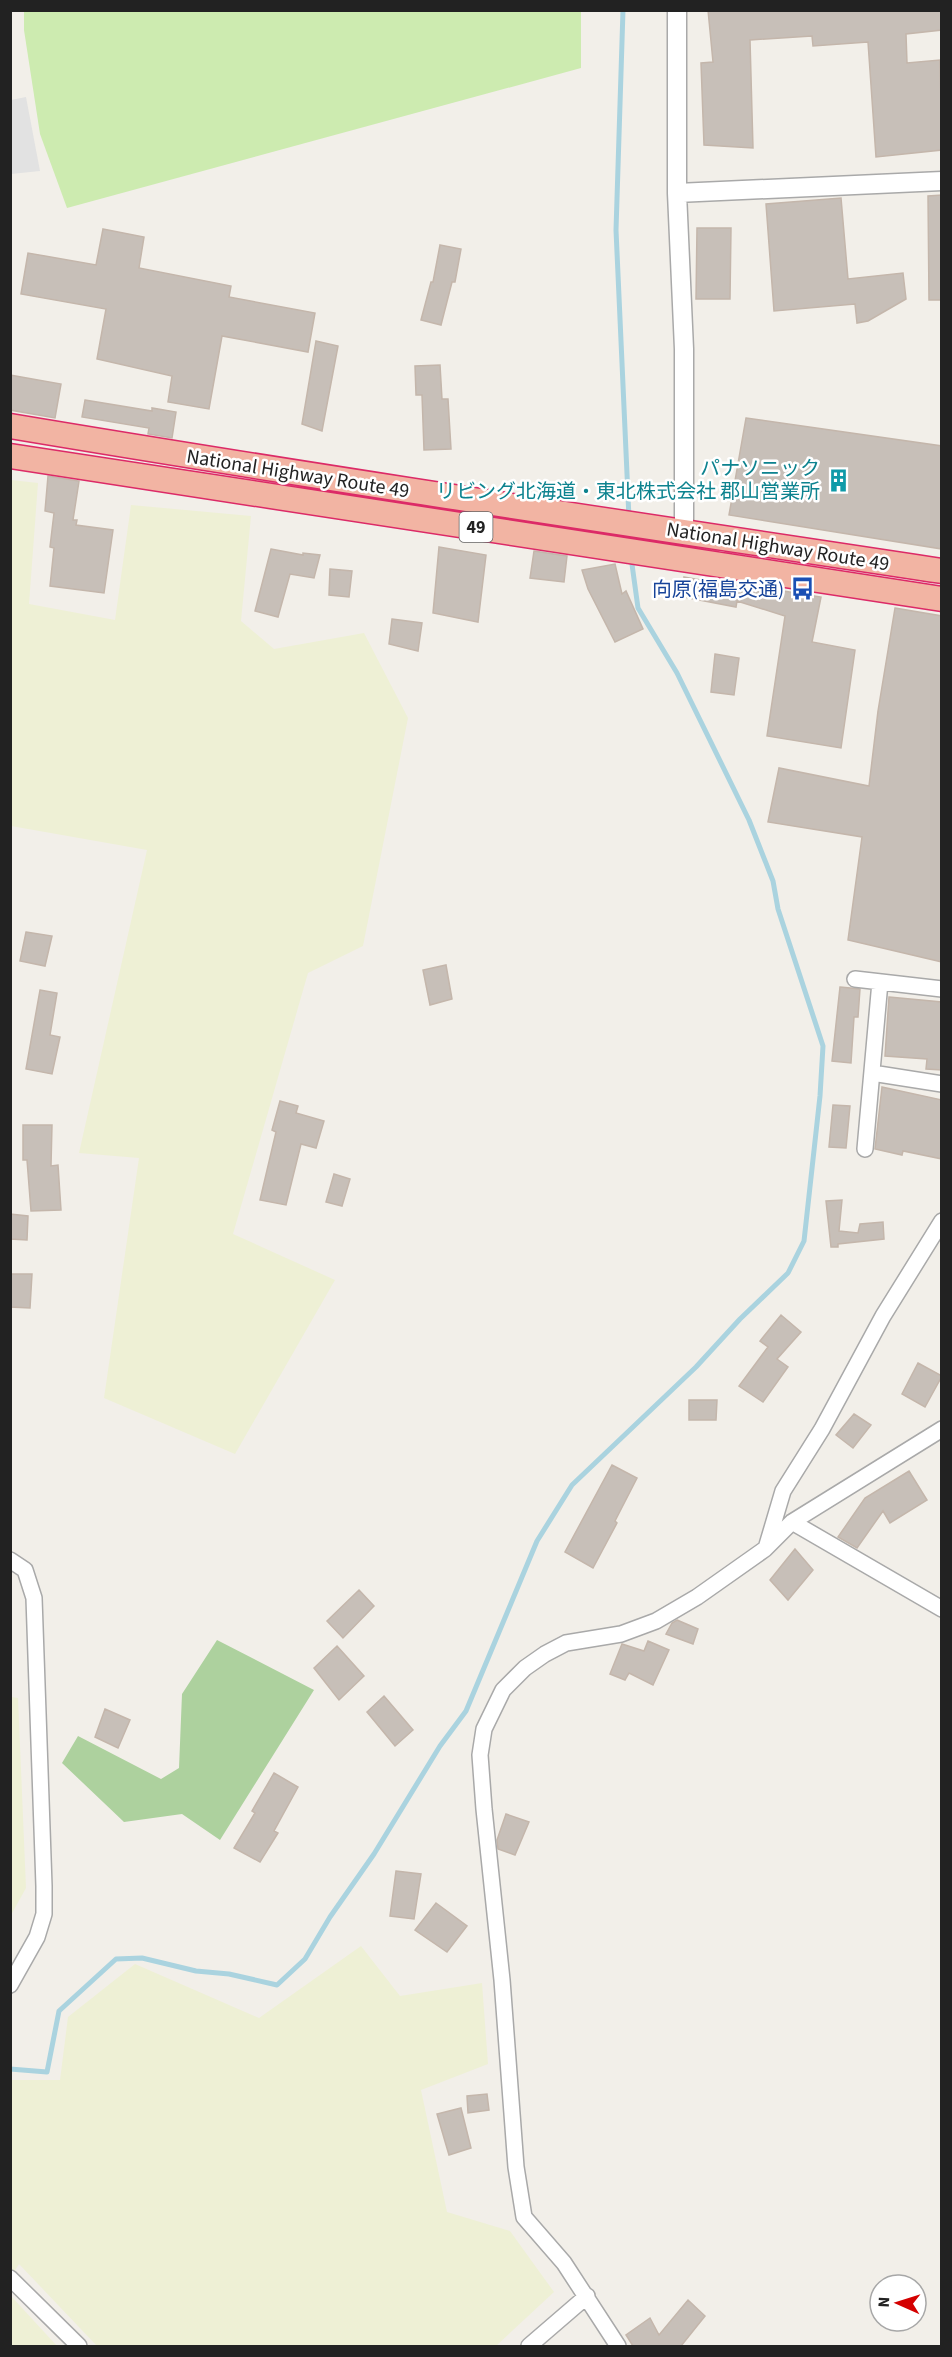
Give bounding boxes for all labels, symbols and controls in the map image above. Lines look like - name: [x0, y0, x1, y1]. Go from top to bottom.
- street label: National Highway Route 49: [184, 443, 411, 505]
- place label: パナソニック リビング北海道・東北株式会社 郡山営業所: [436, 455, 820, 506]
- building icon: パナソニック リビング北海道・東北株式会社 郡山営業所: [825, 467, 851, 493]
- road number: 49: [460, 512, 492, 542]
- street label: National Highway Route 49: [664, 516, 891, 578]
- place label: 向原(福島交通): [652, 576, 784, 604]
- bus stop icon: 向原(福島交通): [789, 576, 815, 602]
- north arrow: [868, 2273, 928, 2333]
- text: N: [873, 2296, 895, 2308]

